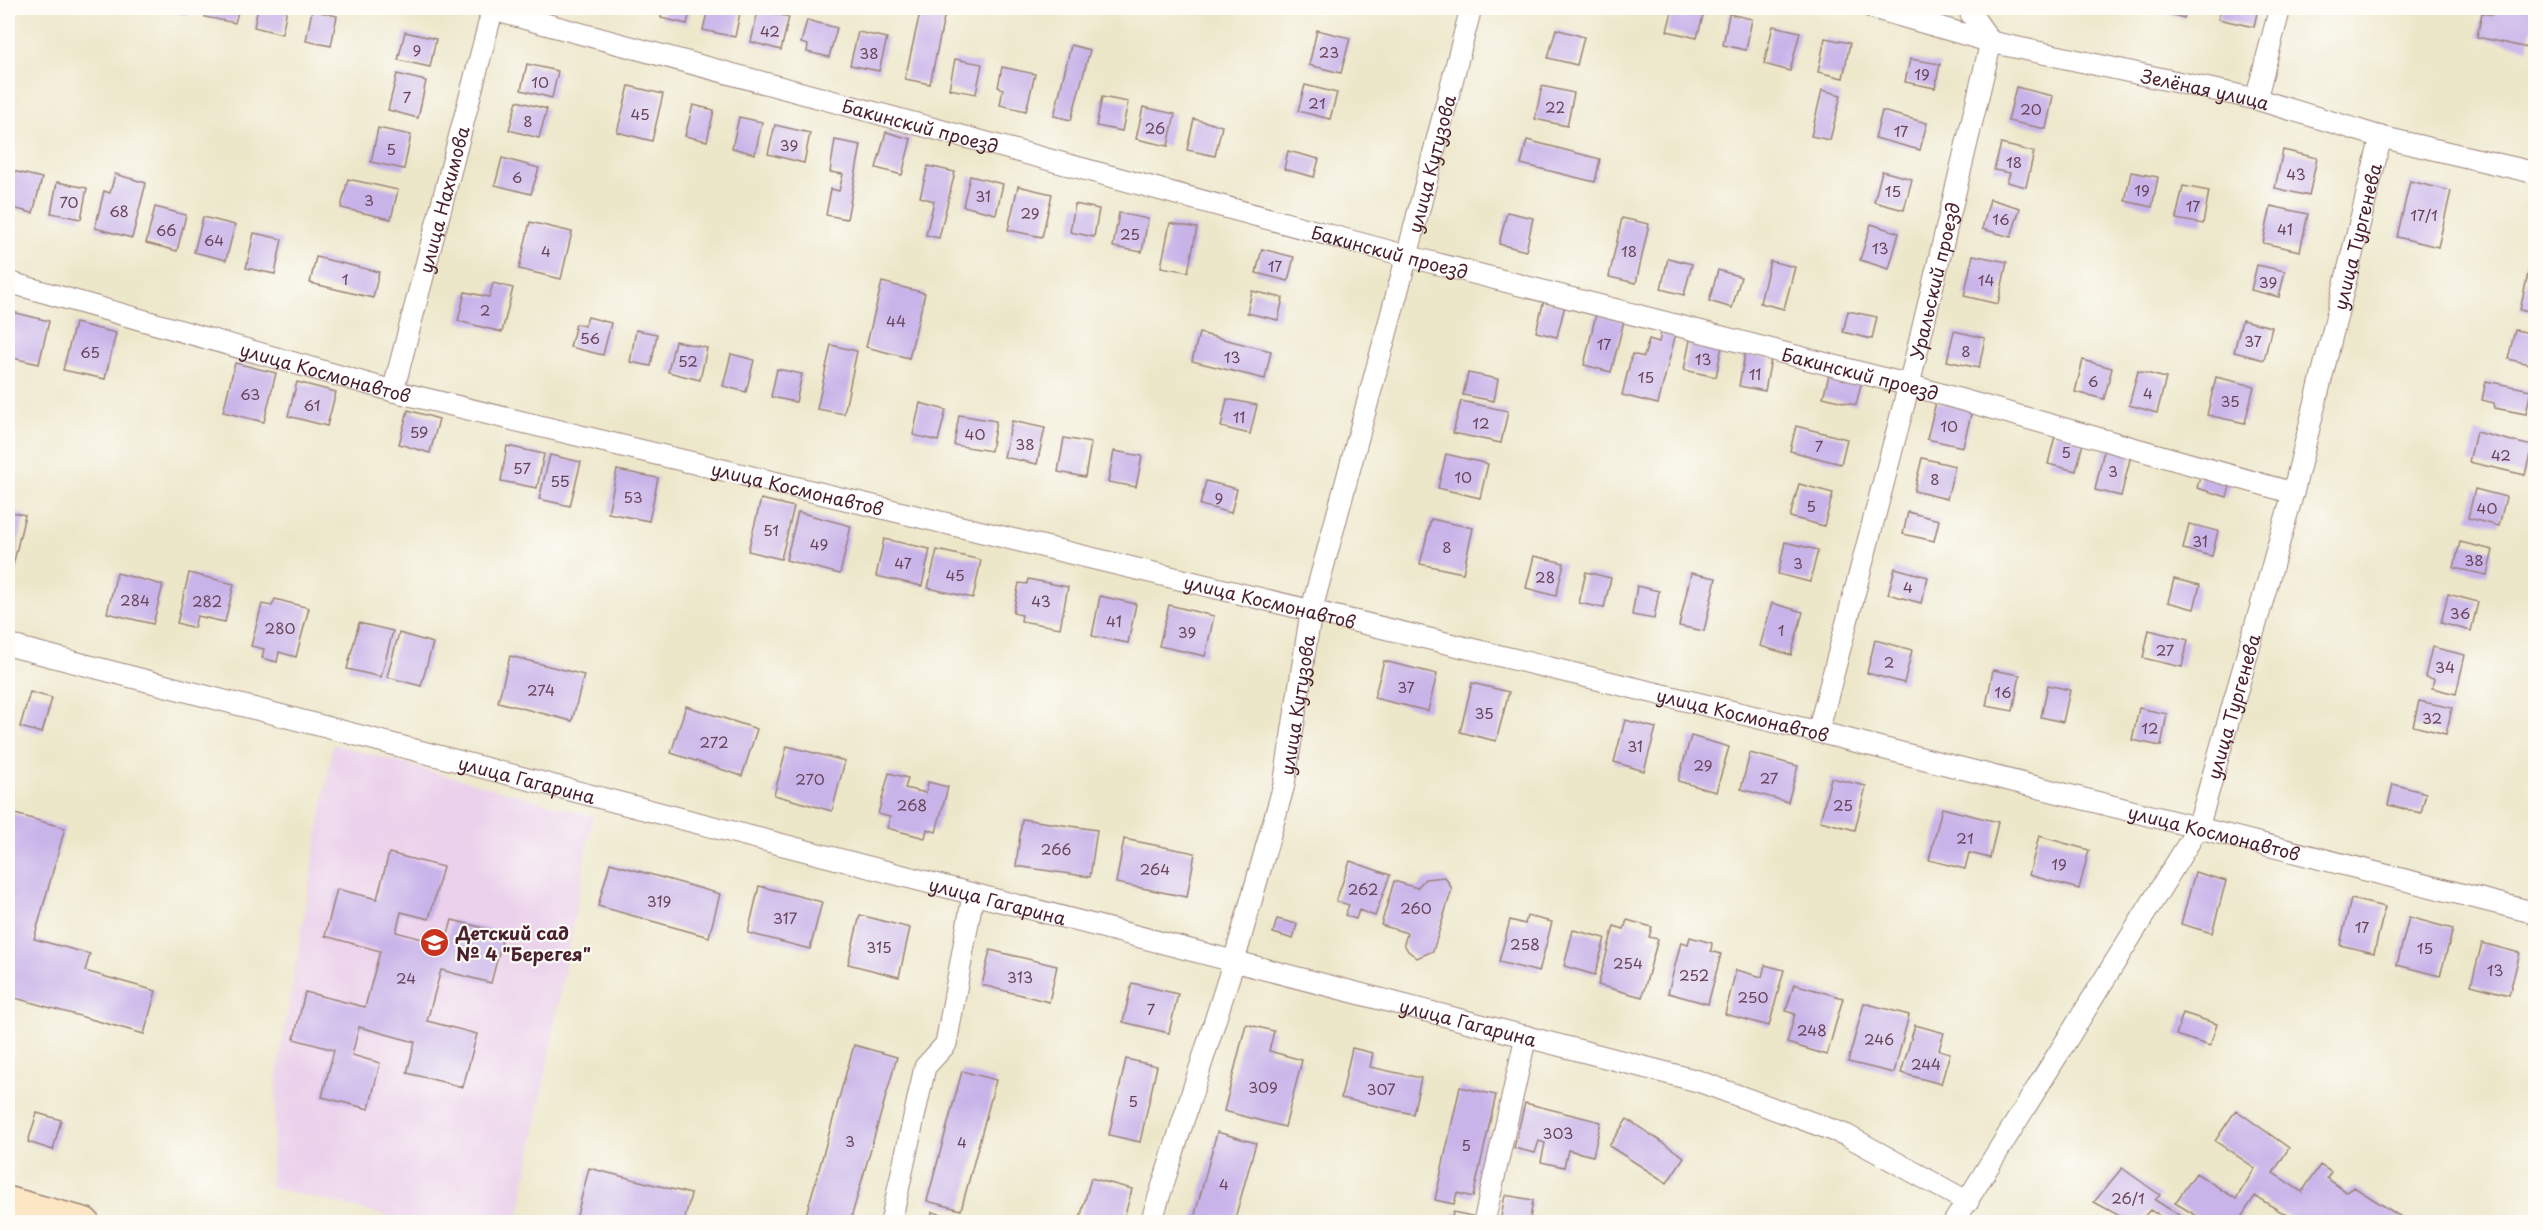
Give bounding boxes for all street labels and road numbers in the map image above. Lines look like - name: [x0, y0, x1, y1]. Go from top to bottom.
- street label: Зелёная улица: [2139, 61, 2274, 116]
- street label: Бакинский проезд: [839, 91, 1002, 159]
- street label: улица Кутузова: [1400, 91, 1462, 236]
- street label: улица Нахимова: [411, 122, 475, 276]
- street label: улица Тургенева: [2325, 159, 2388, 313]
- street label: Уральский проезд: [1902, 199, 1966, 362]
- street label: Бакинский проезд: [1308, 217, 1471, 285]
- street label: улица Космонавтов: [237, 335, 414, 408]
- street label: Бакинский проезд: [1779, 339, 1942, 406]
- street label: улица Космонавтов: [709, 454, 886, 521]
- street label: улица Космонавтов: [1181, 567, 1359, 635]
- street label: улица Тургенева: [2199, 630, 2266, 782]
- street label: улица Кутузова: [1272, 632, 1321, 777]
- street label: улица Космонавтов: [1654, 680, 1832, 748]
- street label: улица Гагарина: [456, 748, 599, 810]
- street label: улица Космонавтов: [2126, 797, 2303, 867]
- street label: улица Гагарина: [926, 870, 1070, 931]
- street label: улица Гагарина: [1397, 991, 1540, 1053]

